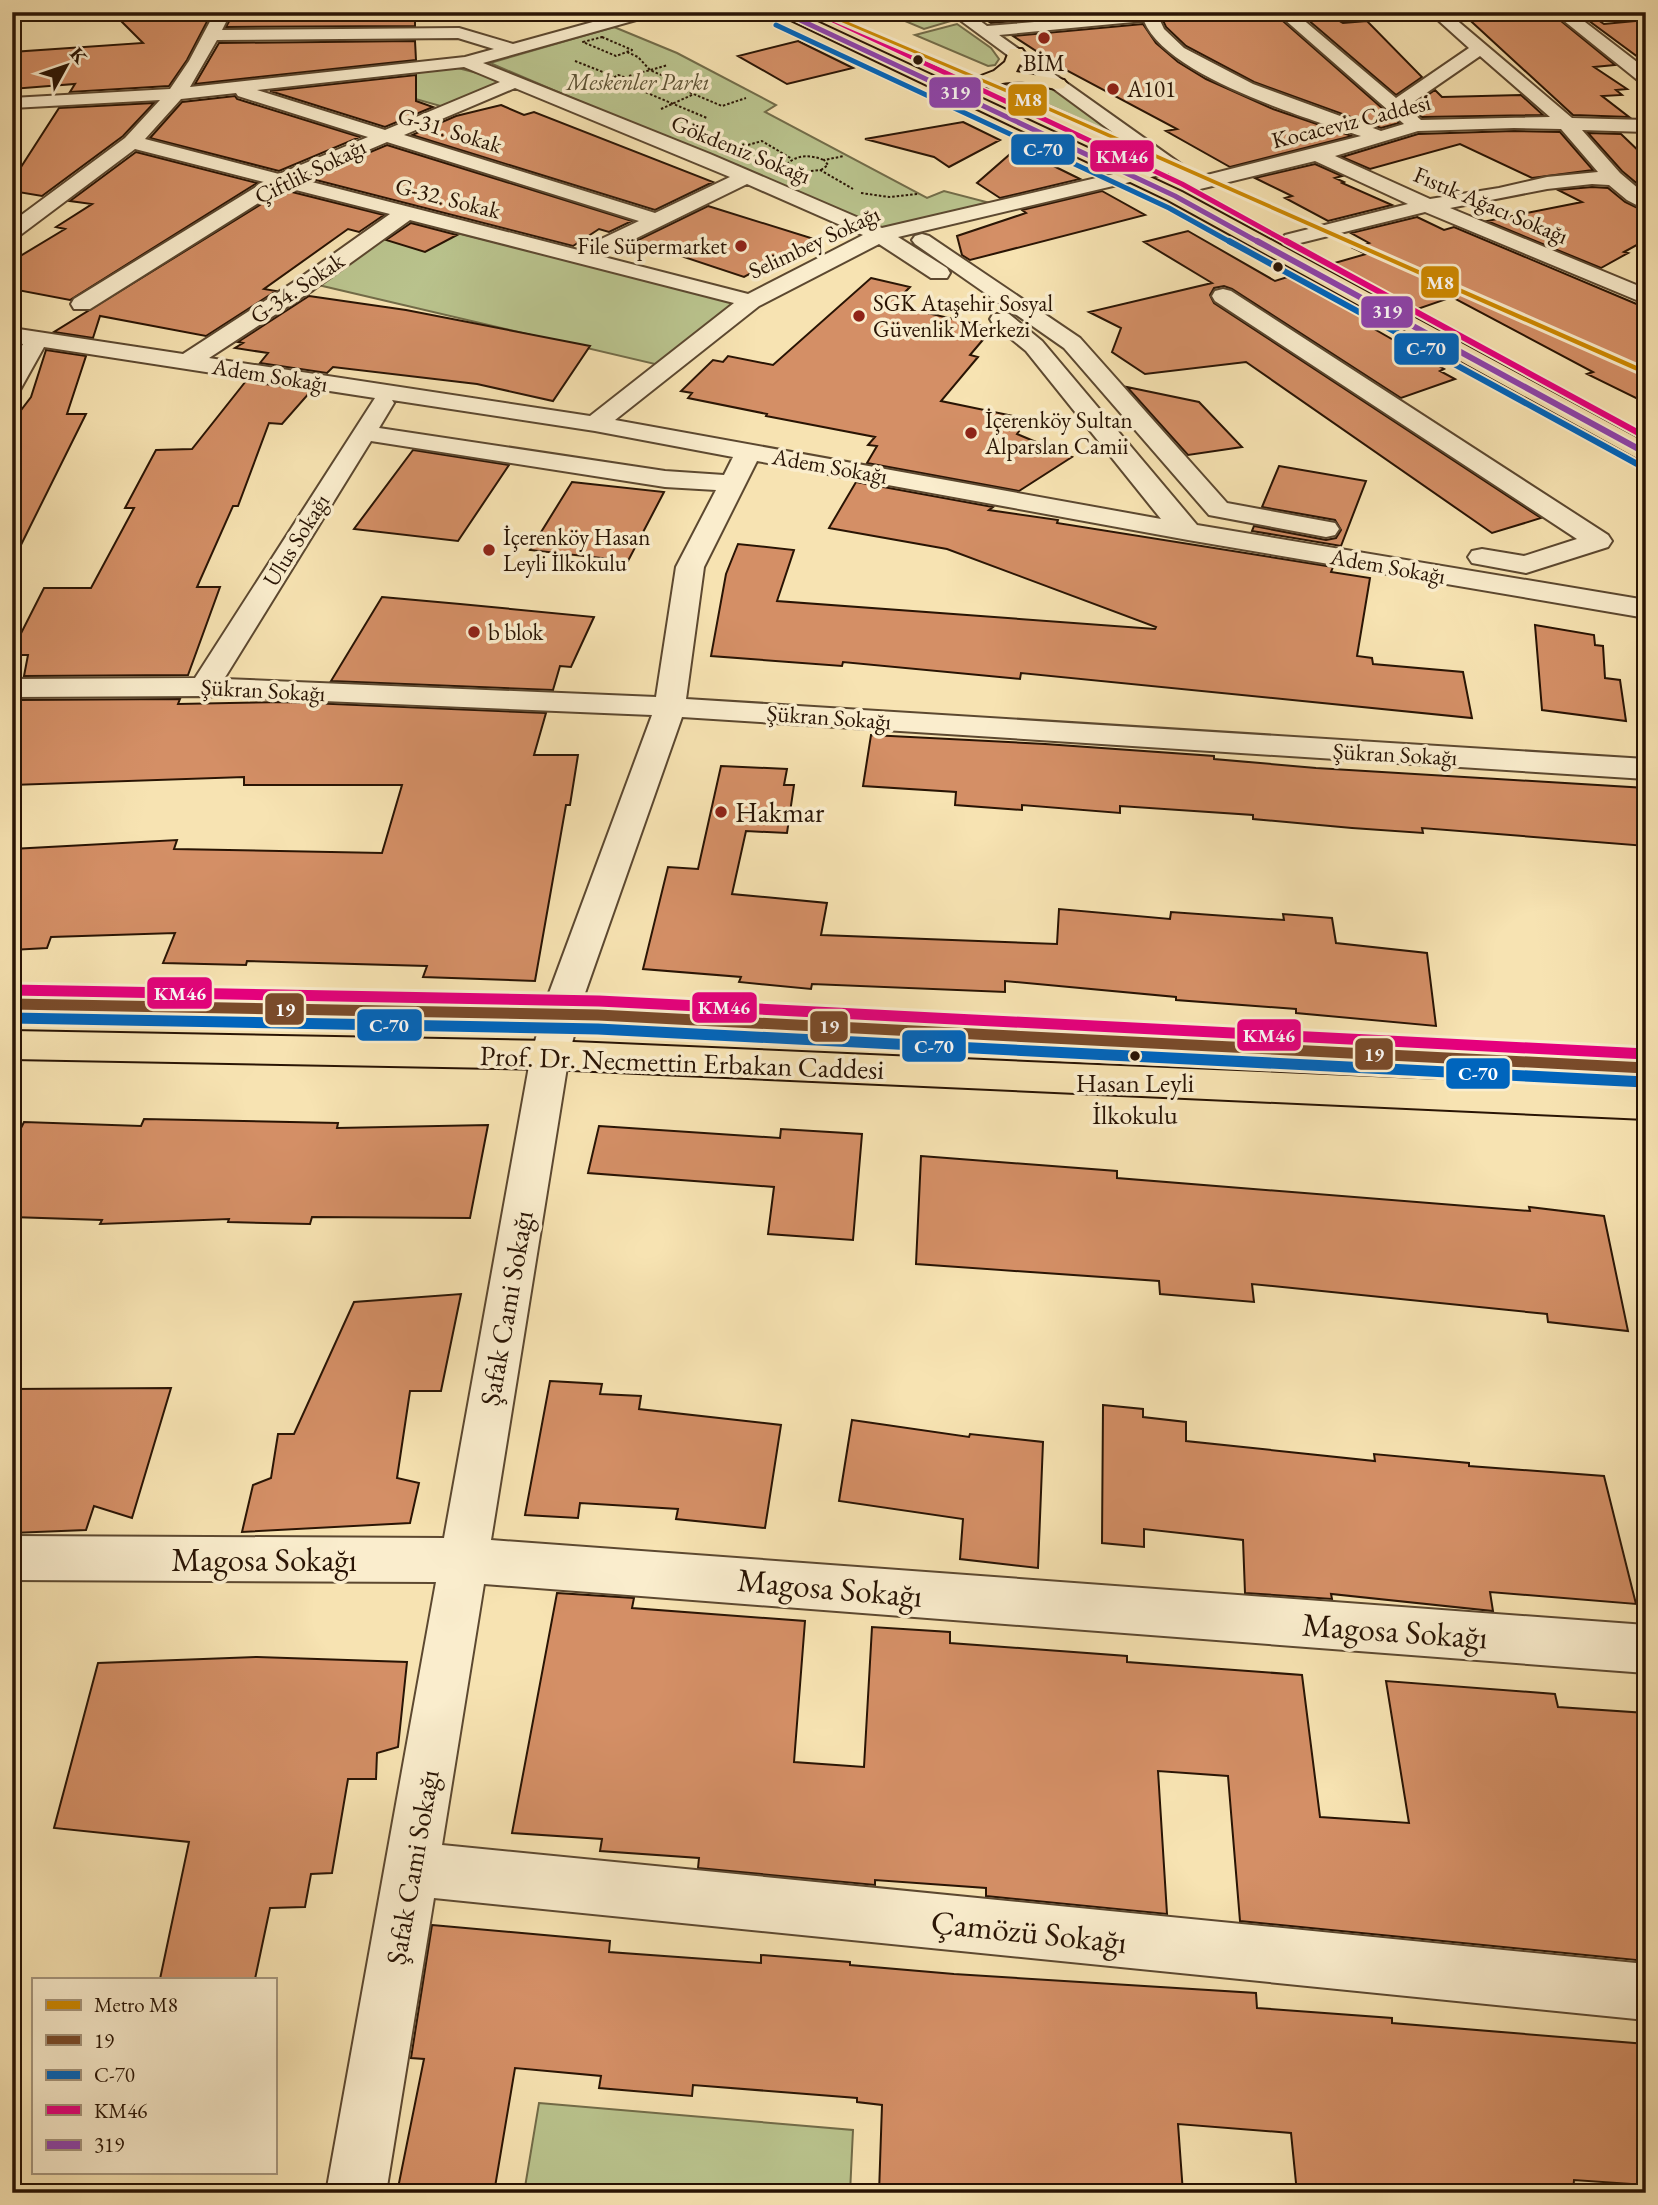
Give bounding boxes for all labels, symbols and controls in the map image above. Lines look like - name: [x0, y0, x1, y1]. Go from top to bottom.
- marker: BİM: [1036, 30, 1052, 46]
- north arrow: [32, 32, 102, 102]
- text: K: [64, 42, 93, 69]
- place label: BİM: [1023, 48, 1065, 78]
- unlabelled marker: [911, 53, 925, 67]
- park label: Meskenler Parkı: [564, 67, 710, 97]
- place label: A101: [1126, 74, 1176, 104]
- line badge: 319: [928, 76, 982, 109]
- text: 319: [940, 80, 970, 105]
- marker: A101: [1105, 81, 1121, 97]
- line badge: M8: [1007, 83, 1048, 117]
- text: M8: [1014, 87, 1042, 112]
- street label: Kocaceviz Caddesi: [1268, 87, 1434, 155]
- street label: G-31. Sokak: [394, 100, 507, 160]
- street label: Gökdeniz Sokağı: [667, 107, 815, 191]
- street label: Çiftlik Sokağı: [249, 131, 371, 211]
- line badge: C-70: [1010, 133, 1076, 166]
- text: C-70: [1023, 137, 1063, 162]
- line badge: KM46: [1089, 139, 1155, 173]
- text: KM46: [1096, 144, 1148, 169]
- street label: Fıstık Ağacı Sokağı: [1409, 159, 1573, 251]
- street label: G-32. Sokak: [392, 170, 505, 226]
- street label: Selimbey Sokağı: [744, 198, 885, 286]
- place label: File Süpermarket: [577, 231, 728, 261]
- marker: File Süpermarket: [733, 238, 749, 254]
- street label: G-34. Sokak: [244, 245, 351, 331]
- unlabelled marker: [1271, 260, 1285, 274]
- line badge: M8: [1420, 265, 1460, 299]
- text: M8: [1426, 270, 1454, 295]
- place label: SGK Ataşehir Sosyal Güvenlik Merkezi: [873, 288, 1053, 344]
- line badge: 319: [1360, 295, 1414, 329]
- text: 319: [1372, 299, 1402, 324]
- marker: SGK Ataşehir Sosyal Güvenlik Merkezi: [851, 308, 867, 324]
- line badge: C-70: [1393, 332, 1460, 366]
- text: C-70: [1406, 336, 1446, 361]
- street label: Adem Sokağı: [209, 351, 330, 399]
- place label: İçerenköy Sultan Alparslan Camii: [984, 405, 1133, 461]
- marker: İçerenköy Sultan Alparslan Camii: [963, 425, 979, 441]
- street label: Adem Sokağı: [769, 441, 890, 491]
- street label: Ulus Sokağı: [256, 488, 336, 592]
- place label: İçerenköy Hasan Leyli İlkokulu: [503, 522, 650, 578]
- street label: Adem Sokağı: [1327, 541, 1448, 591]
- marker: İçerenköy Hasan Leyli İlkokulu: [481, 542, 497, 558]
- place label: b blok: [488, 617, 545, 647]
- marker: b blok: [466, 624, 482, 640]
- street label: Şükran Sokağı: [200, 672, 326, 708]
- street label: Şükran Sokağı: [766, 698, 893, 736]
- street label: Şükran Sokağı: [1332, 736, 1458, 772]
- place label: Hakmar: [735, 794, 825, 830]
- marker: Hakmar: [713, 804, 729, 820]
- line badge: KM46: [146, 976, 213, 1010]
- text: KM46: [154, 981, 206, 1006]
- line badge: KM46: [691, 991, 758, 1024]
- line badge: 19: [264, 992, 305, 1026]
- text: KM46: [698, 995, 750, 1020]
- text: 19: [275, 997, 295, 1022]
- line badge: C-70: [356, 1008, 423, 1042]
- line badge: 19: [809, 1010, 849, 1043]
- text: C-70: [369, 1013, 409, 1038]
- text: 19: [819, 1014, 839, 1039]
- line badge: KM46: [1236, 1018, 1302, 1052]
- text: KM46: [1243, 1023, 1295, 1048]
- line badge: C-70: [901, 1029, 967, 1063]
- text: C-70: [914, 1034, 954, 1059]
- street label: Prof. Dr. Necmettin Erbakan Caddesi: [479, 1037, 885, 1087]
- line badge: 19: [1354, 1037, 1394, 1071]
- text: 19: [1364, 1042, 1384, 1067]
- marker: Hasan Leyli İlkokulu: [1128, 1049, 1142, 1063]
- line badge: C-70: [1445, 1057, 1511, 1090]
- text: C-70: [1458, 1061, 1498, 1086]
- place label: Hasan Leyli İlkokulu: [1076, 1066, 1194, 1132]
- street label: Şafak Cami Sokağı: [471, 1208, 541, 1408]
- street label: Magosa Sokağı: [171, 1538, 357, 1581]
- street label: Magosa Sokağı: [736, 1558, 924, 1617]
- street label: Magosa Sokağı: [1301, 1603, 1489, 1658]
- street label: Şafak Cami Sokağı: [377, 1767, 447, 1967]
- street label: Çamözü Sokağı: [929, 1900, 1129, 1963]
- legend: [32, 1978, 276, 2174]
- text: Metro M8: [94, 1991, 178, 2018]
- text: 19: [94, 2027, 114, 2054]
- text: C-70: [94, 2061, 135, 2088]
- text: KM46: [94, 2097, 147, 2124]
- text: 319: [94, 2131, 124, 2158]

